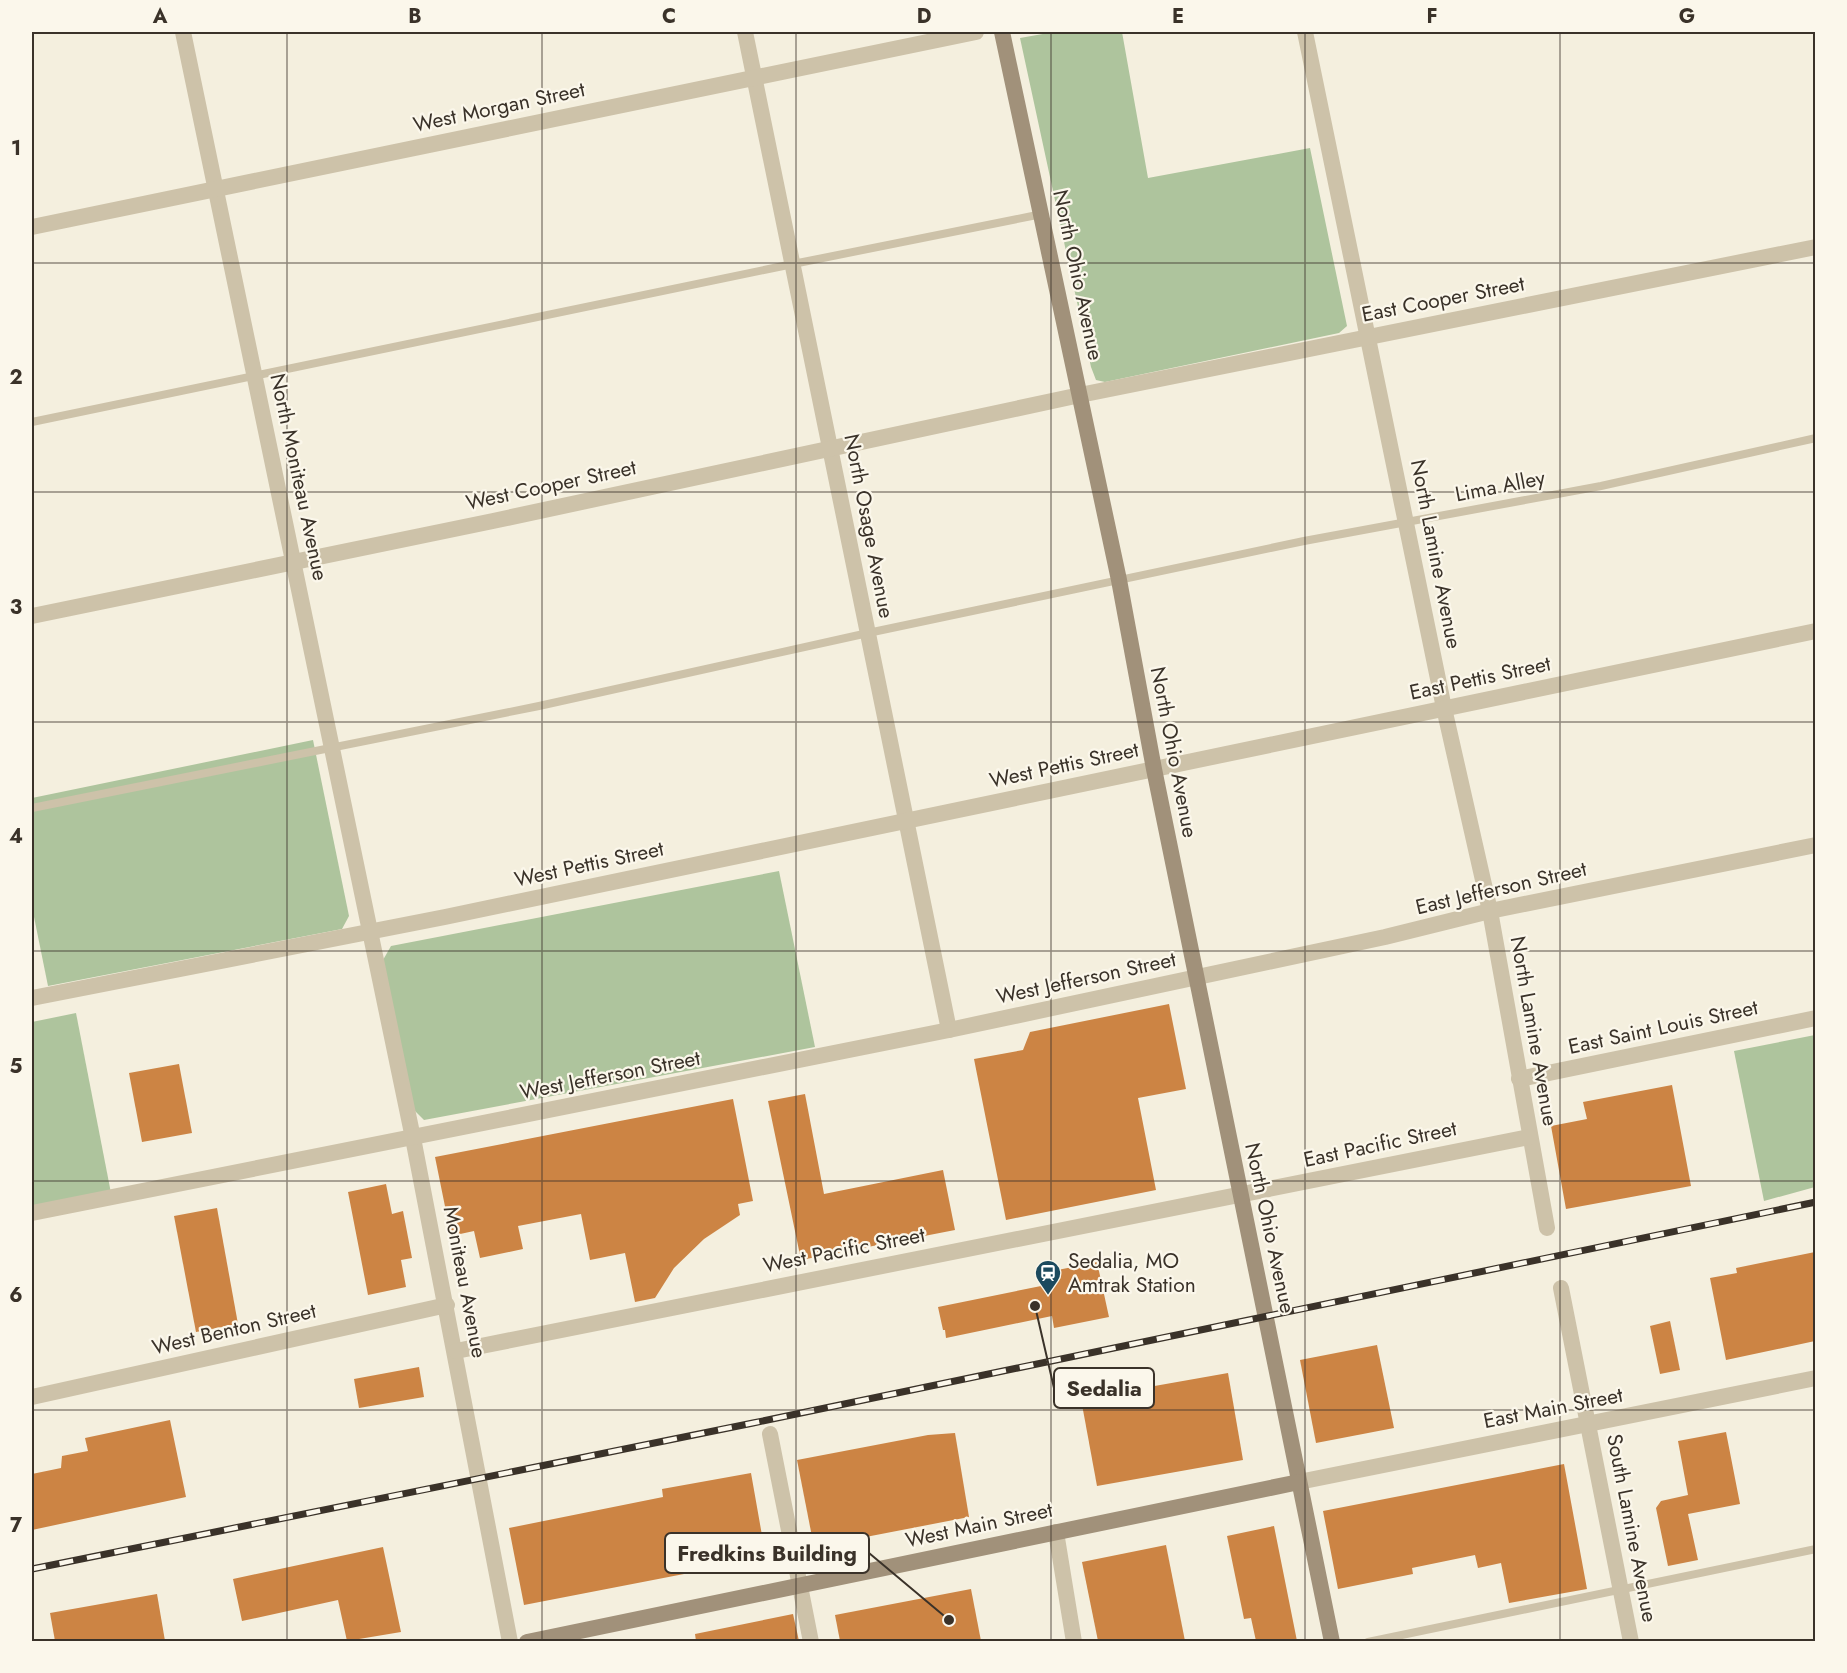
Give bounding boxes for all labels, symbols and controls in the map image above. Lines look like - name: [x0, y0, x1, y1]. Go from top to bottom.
- text: A: [152, 2, 168, 31]
- text: B: [408, 2, 422, 31]
- text: C: [662, 2, 676, 31]
- text: D: [917, 2, 931, 31]
- text: E: [1172, 2, 1184, 31]
- text: F: [1426, 2, 1438, 31]
- text: G: [1679, 2, 1695, 31]
- street label: West Morgan Street: [410, 74, 588, 140]
- text: 1: [11, 134, 21, 163]
- street label: North Ohio Avenue: [1045, 187, 1111, 363]
- street label: East Cooper Street: [1359, 269, 1527, 329]
- text: 2: [9, 363, 23, 392]
- street label: North Moniteau Avenue: [262, 371, 336, 583]
- street label: North Osage Avenue: [836, 431, 902, 621]
- street label: West Cooper Street: [463, 452, 639, 518]
- street label: North Lamine Avenue: [1403, 457, 1469, 651]
- street label: Lima Alley: [1452, 462, 1548, 509]
- text: 3: [10, 593, 22, 622]
- street label: East Pettis Street: [1407, 648, 1553, 708]
- street label: North Ohio Avenue: [1143, 664, 1205, 840]
- street label: West Pettis Street: [987, 735, 1141, 795]
- text: 4: [9, 822, 23, 851]
- street label: West Pettis Street: [512, 834, 666, 894]
- street label: East Jefferson Street: [1413, 854, 1589, 922]
- street label: North Lamine Avenue: [1503, 934, 1565, 1128]
- street label: West Jefferson Street: [993, 944, 1179, 1012]
- street label: East Saint Louis Street: [1565, 992, 1761, 1062]
- street label: West Jefferson Street: [517, 1043, 703, 1107]
- text: 5: [10, 1052, 23, 1081]
- street label: East Pacific Street: [1301, 1113, 1459, 1175]
- street label: North Ohio Avenue: [1237, 1140, 1303, 1316]
- street label: Moniteau Avenue: [436, 1204, 494, 1360]
- street label: West Pacific Street: [761, 1220, 927, 1280]
- place label: Sedalia, MO Amtrak Station: [1068, 1246, 1196, 1300]
- station icon: Sedalia, MO Amtrak Station: [1033, 1258, 1063, 1296]
- text: 6: [9, 1281, 23, 1310]
- street label: West Benton Street: [149, 1296, 319, 1362]
- callout: Sedalia: [1054, 1368, 1154, 1408]
- text: Sedalia: [1066, 1372, 1142, 1404]
- street label: East Main Street: [1481, 1380, 1625, 1436]
- street label: South Lamine Avenue: [1599, 1431, 1665, 1625]
- street label: West Main Street: [903, 1495, 1055, 1555]
- text: 7: [10, 1511, 23, 1540]
- callout: Fredkins Building: [665, 1533, 869, 1573]
- text: Fredkins Building: [677, 1537, 857, 1569]

